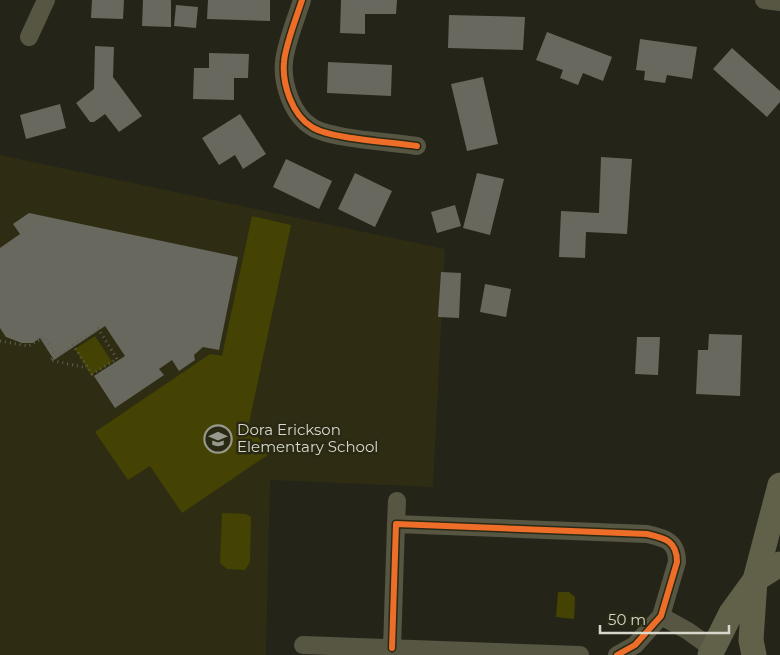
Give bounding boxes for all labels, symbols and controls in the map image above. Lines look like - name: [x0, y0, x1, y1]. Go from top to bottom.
- place label: Dora Erickson Elementary School: [237, 420, 378, 456]
- school or university icon: Dora Erickson Elementary School: [203, 424, 233, 454]
- scale bar: [600, 602, 729, 634]
- text: 50 m: [608, 610, 646, 629]

